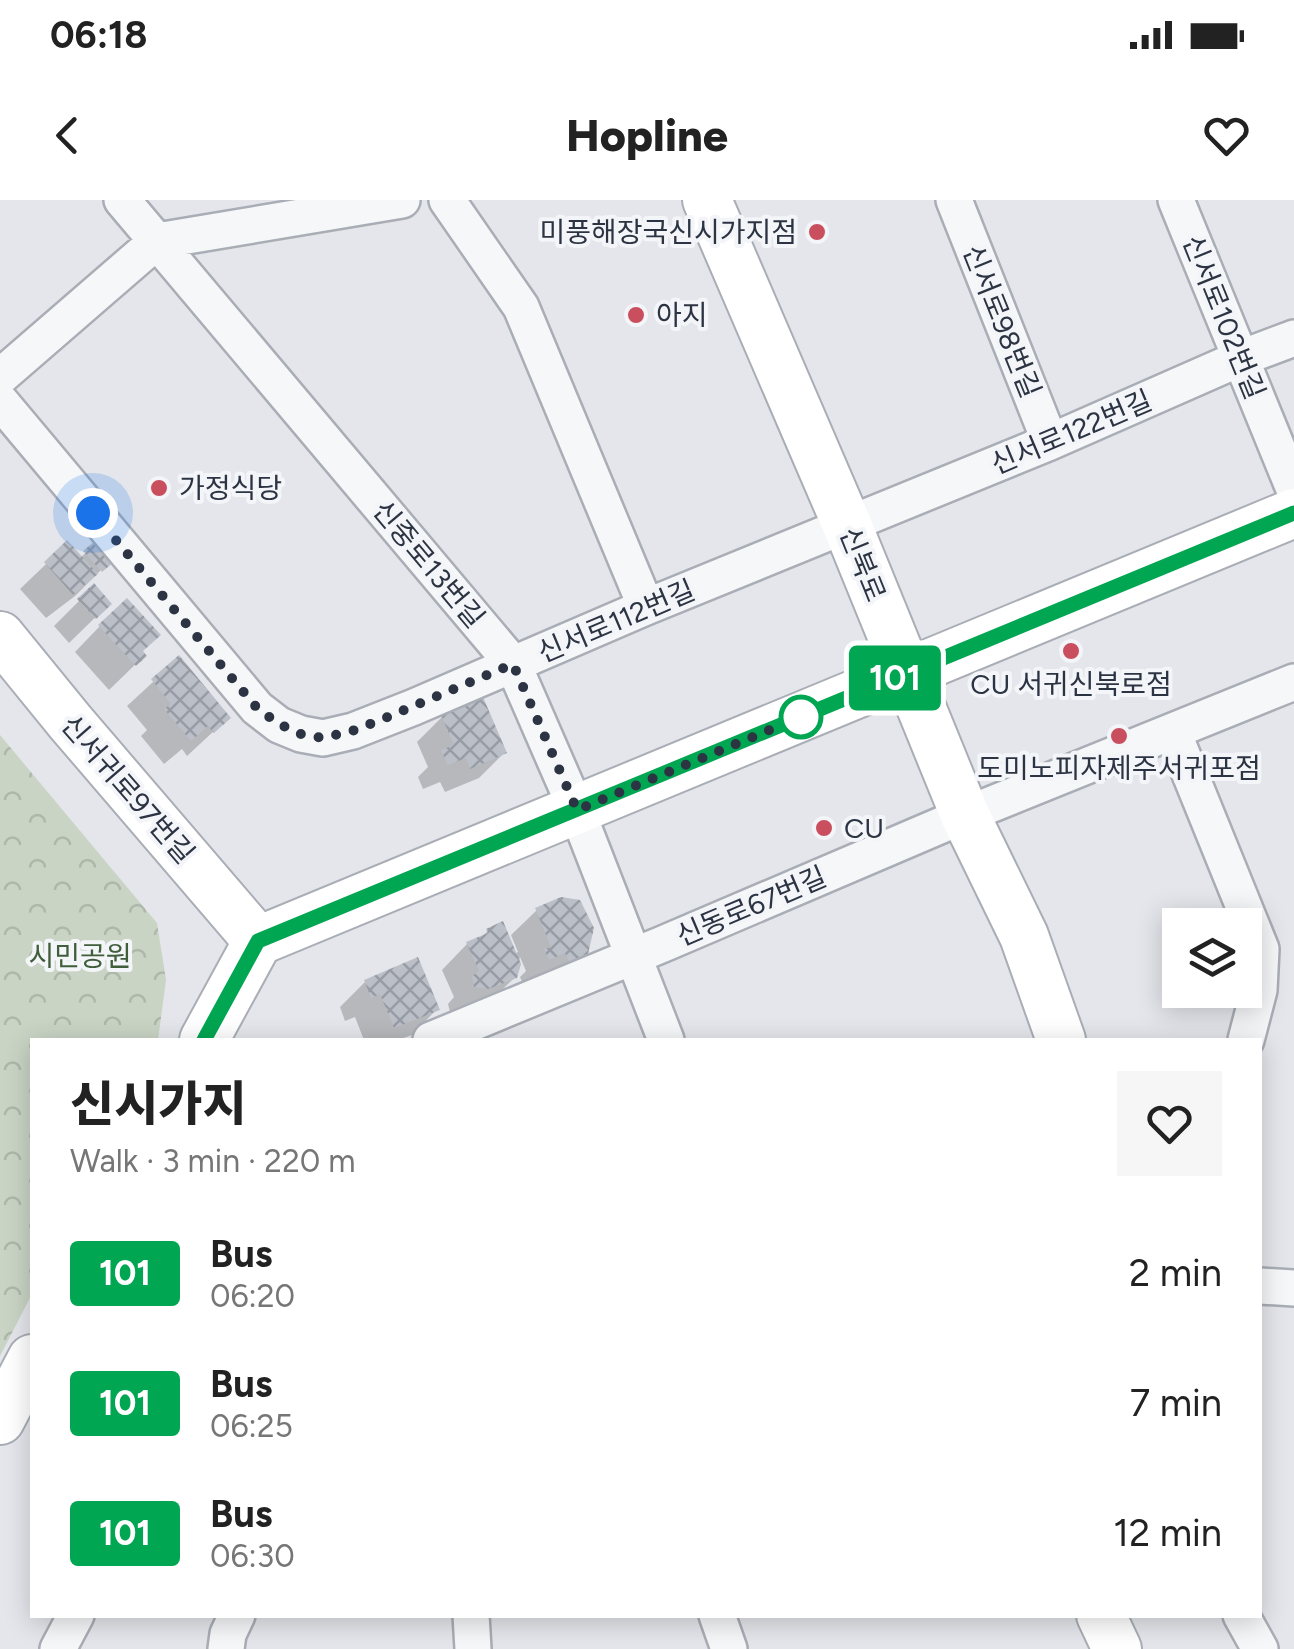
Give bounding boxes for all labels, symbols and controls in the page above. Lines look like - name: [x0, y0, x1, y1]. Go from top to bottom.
- text: 06:18: [50, 12, 147, 58]
- icon: back: [40, 108, 95, 163]
- text: Hopline: [566, 108, 728, 162]
- icon: heart: [1199, 108, 1254, 163]
- place label: 미풍해장국신시가지점: [539, 215, 797, 249]
- marker: 미풍해장국신시가지점: [806, 221, 828, 243]
- street label: 신서로102번길: [1176, 230, 1272, 404]
- street label: 신서로98번길: [956, 240, 1048, 402]
- place label: 아지: [656, 298, 708, 332]
- marker: 아지: [625, 304, 647, 326]
- street label: 신서로122번길: [985, 383, 1157, 481]
- place label: 가정식당: [179, 471, 282, 505]
- marker: 가정식당: [148, 477, 170, 499]
- your location: [68, 488, 118, 538]
- street label: 신중로13번길: [366, 493, 492, 635]
- street label: 신북로: [833, 522, 893, 606]
- street label: 신서로112번길: [532, 573, 700, 669]
- marker: CU 서귀신북로점: [1060, 640, 1082, 662]
- line badge: 101: [838, 646, 952, 710]
- text: 101: [869, 657, 921, 699]
- place label: CU 서귀신북로점: [970, 667, 1172, 701]
- unlabelled marker: [780, 696, 822, 738]
- street label: 신서귀로97번길: [54, 708, 202, 870]
- marker: 도미노피자제주서귀포점: [1108, 725, 1130, 747]
- place label: 도미노피자제주서귀포점: [977, 751, 1261, 785]
- place label: CU: [844, 811, 884, 845]
- marker: CU: [813, 817, 835, 839]
- street label: 신동로67번길: [671, 859, 831, 953]
- map controls: [1162, 908, 1262, 1008]
- button: layers: [1162, 908, 1262, 1008]
- park label: 시민공원: [28, 939, 132, 973]
- button: heart: [1117, 1071, 1222, 1176]
- text: 신시가지: [70, 1075, 247, 1133]
- text: Walk · 3 min · 220 m: [70, 1142, 355, 1180]
- text: Bus: [210, 1231, 273, 1277]
- text: 2 min: [1129, 1250, 1222, 1296]
- text: 101: [99, 1252, 151, 1294]
- text: 06:20: [210, 1277, 295, 1315]
- text: Bus: [210, 1361, 273, 1407]
- text: 7 min: [1130, 1380, 1222, 1426]
- text: 101: [99, 1382, 151, 1424]
- text: 06:25: [210, 1407, 293, 1445]
- text: Bus: [210, 1491, 273, 1537]
- text: 12 min: [1113, 1510, 1222, 1556]
- text: 101: [99, 1512, 151, 1554]
- text: 06:30: [210, 1537, 295, 1575]

